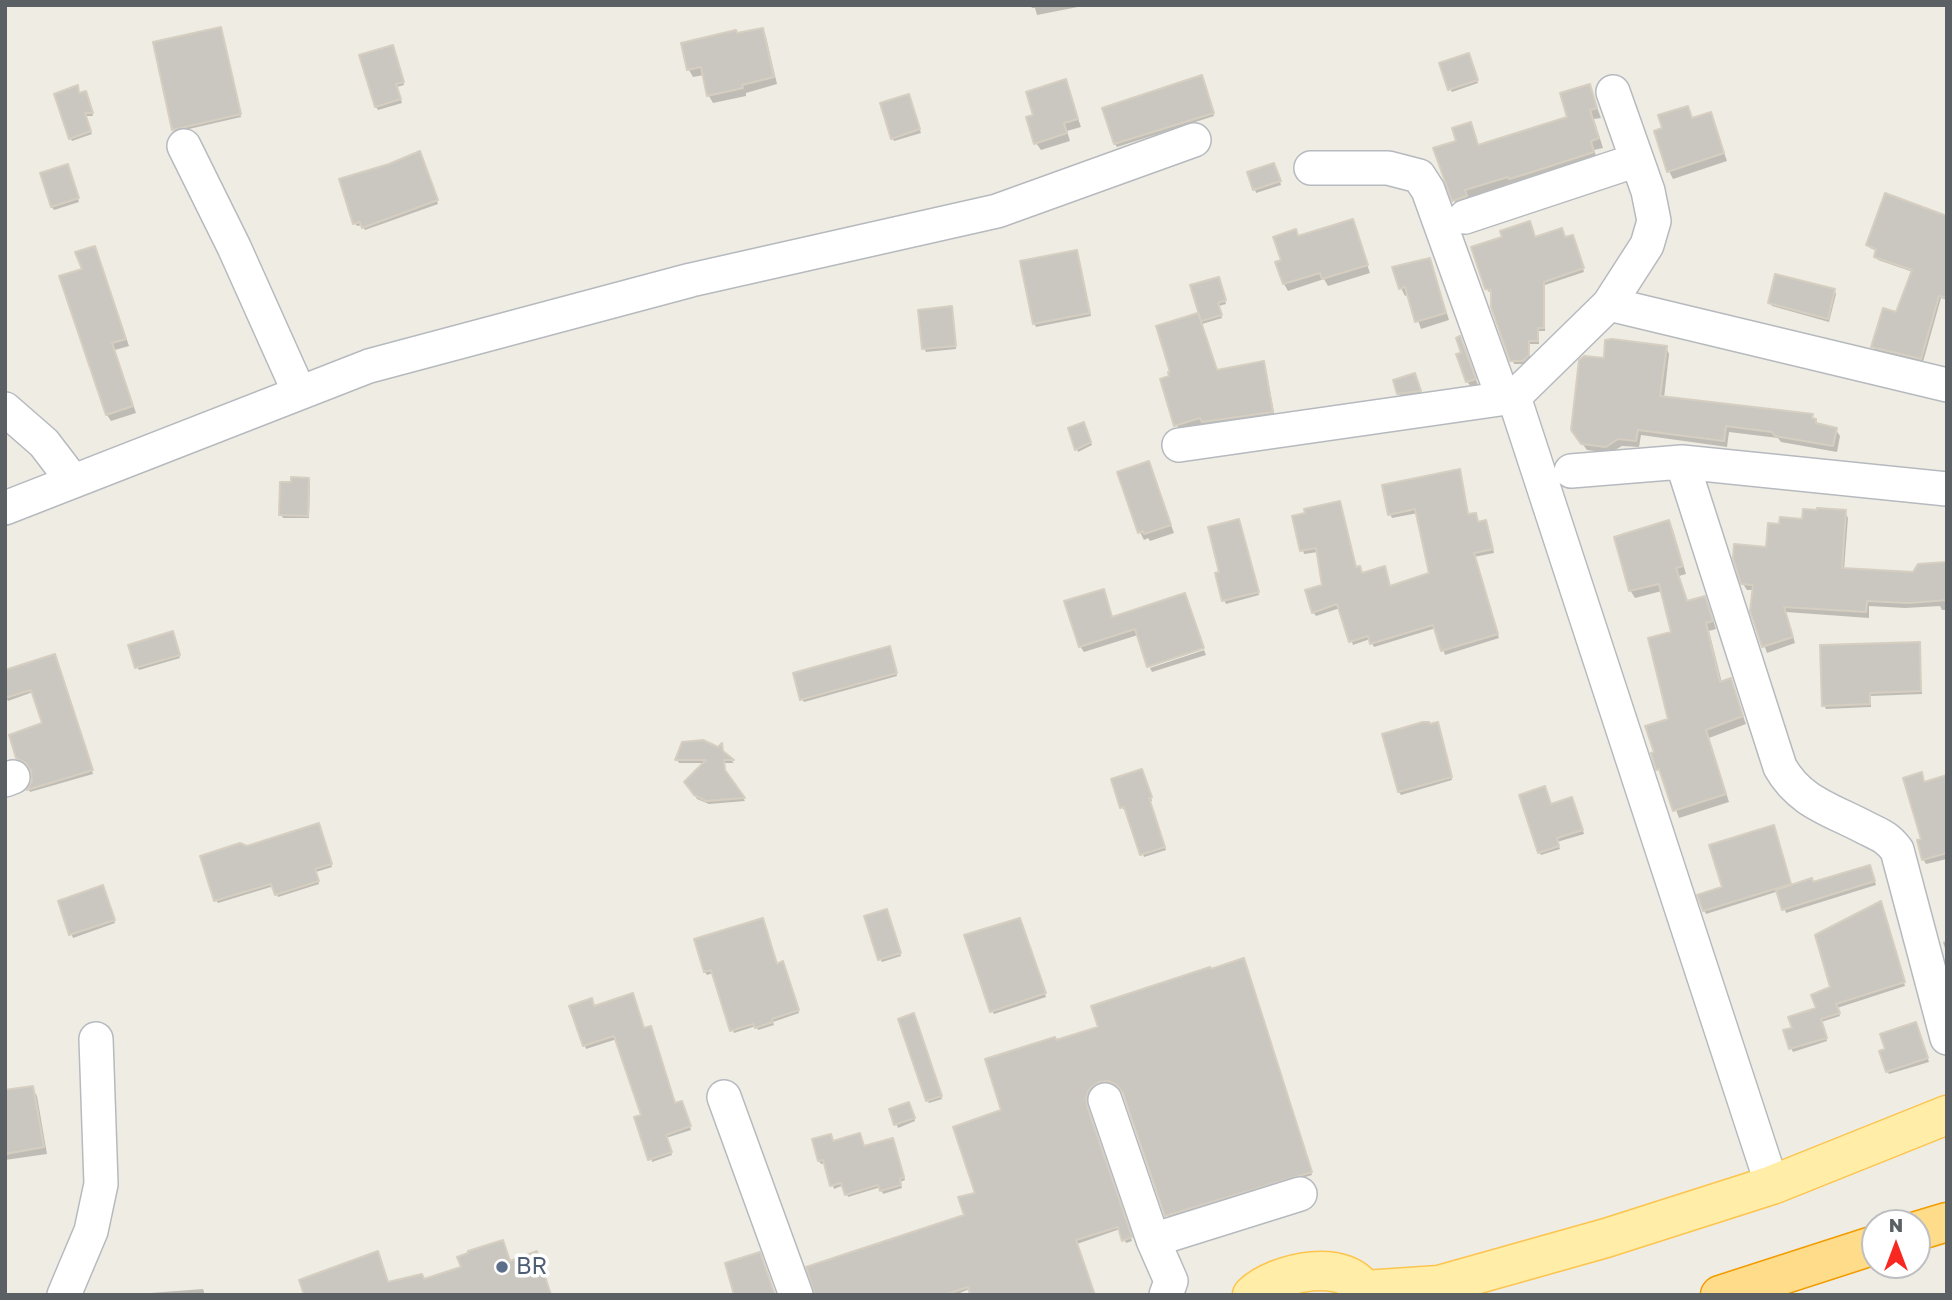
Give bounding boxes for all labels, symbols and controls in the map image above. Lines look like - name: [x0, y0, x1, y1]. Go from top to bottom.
- north arrow: [1861, 1209, 1931, 1279]
- text: N: [1889, 1213, 1903, 1236]
- place label: BR: [516, 1253, 547, 1281]
- marker: BR: [494, 1259, 510, 1275]

